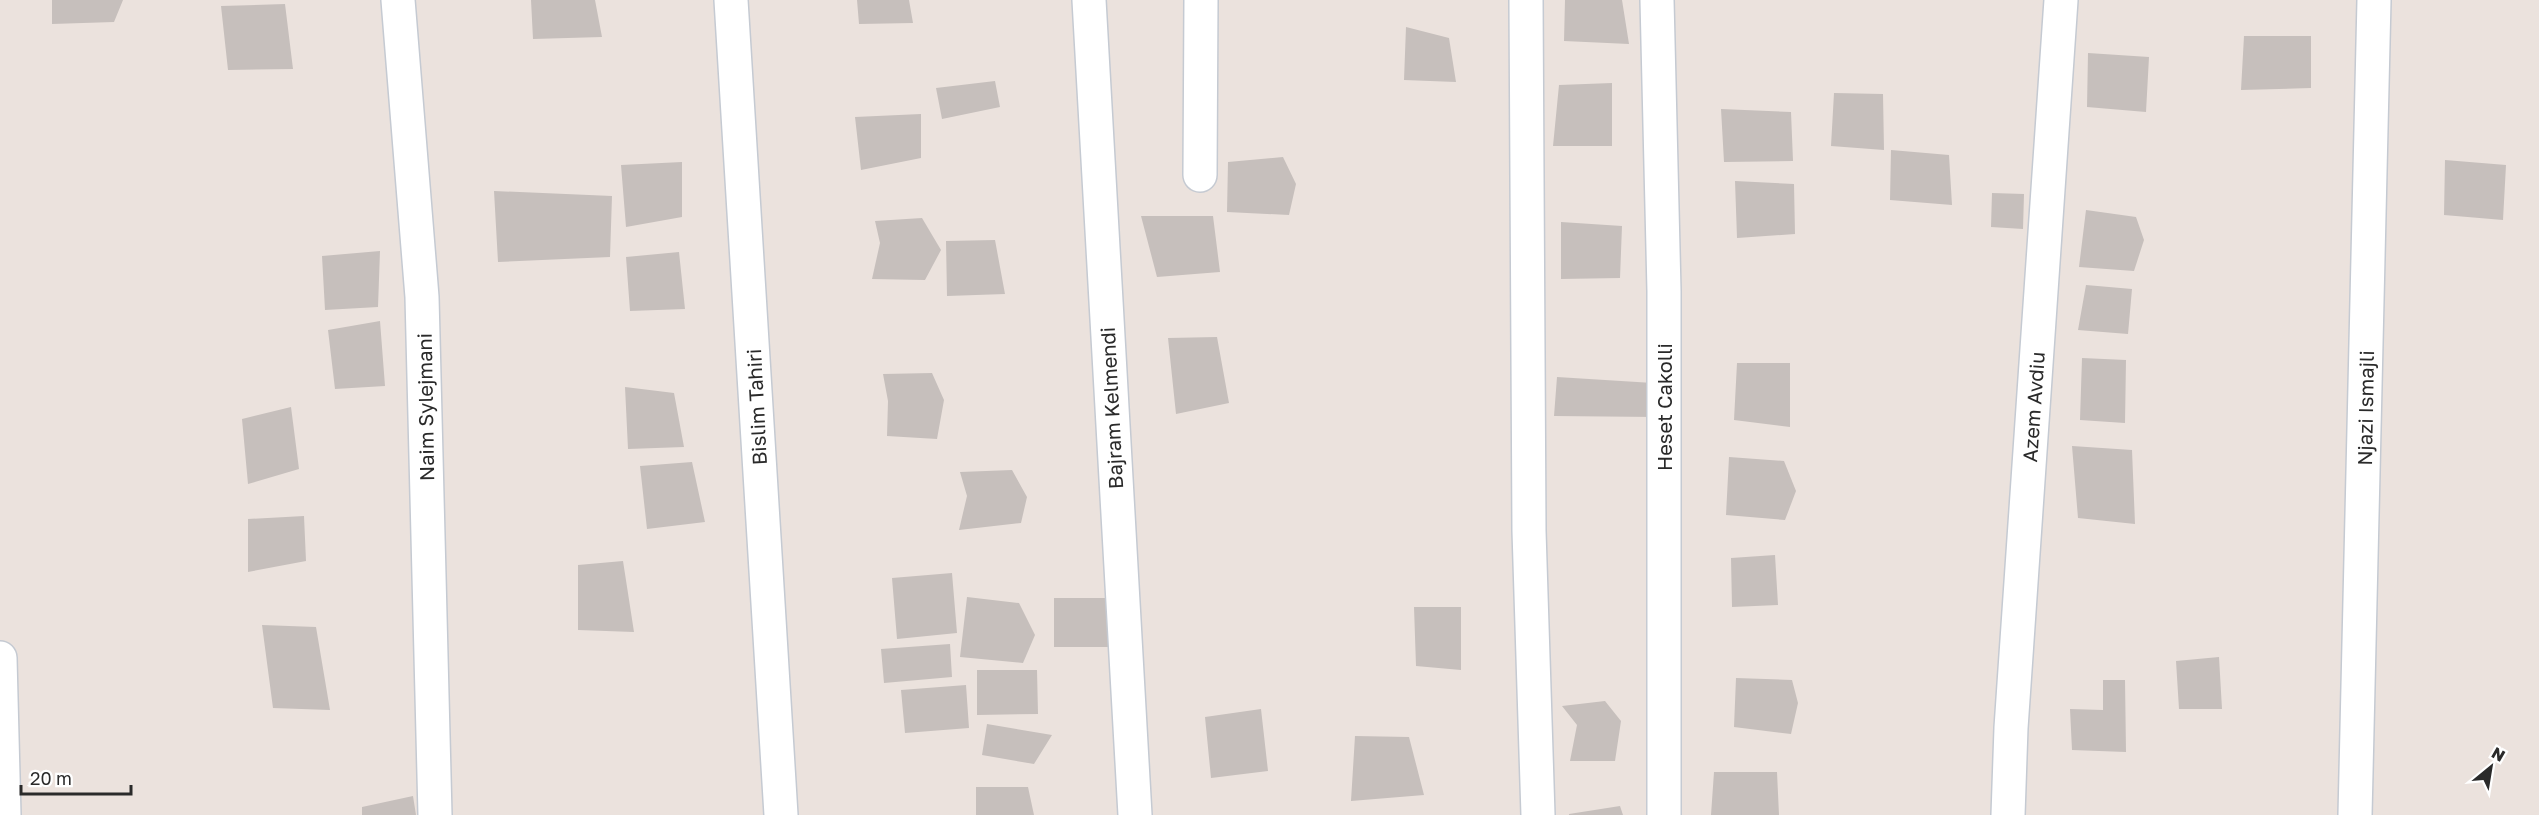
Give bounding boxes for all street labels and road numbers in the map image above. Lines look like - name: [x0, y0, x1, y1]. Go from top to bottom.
- street label: Bajram Kelmendi: [1095, 326, 1127, 490]
- street label: Naim Sylejmani: [412, 333, 438, 481]
- street label: Heset Cakolli: [1652, 343, 1676, 471]
- street label: Bislim Tahiri: [741, 348, 771, 466]
- street label: Njazi Ismajli: [2352, 350, 2378, 466]
- street label: Azem Avdiu: [2017, 351, 2049, 463]

